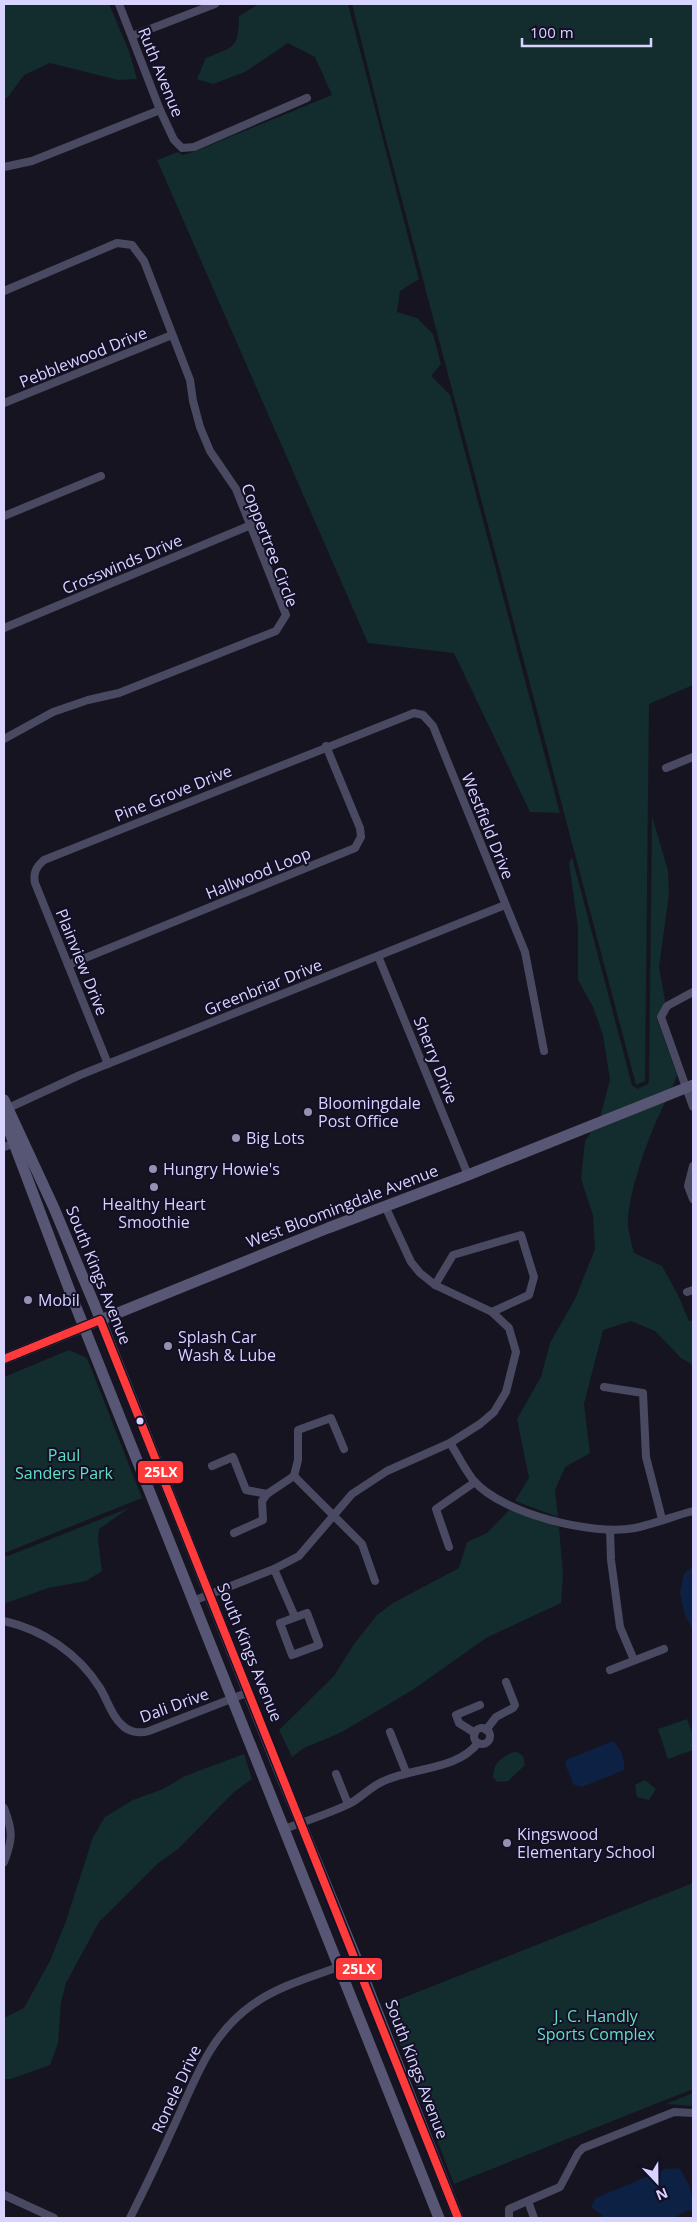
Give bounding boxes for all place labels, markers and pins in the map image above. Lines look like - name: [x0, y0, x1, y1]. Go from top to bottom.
- place label: Bloomingdale Post Office: [318, 1092, 421, 1132]
- marker: Bloomingdale Post Office: [302, 1106, 314, 1118]
- place label: Big Lots: [246, 1127, 305, 1149]
- marker: Big Lots: [230, 1132, 242, 1144]
- place label: Hungry Howie's: [163, 1158, 280, 1180]
- marker: Hungry Howie's: [147, 1163, 159, 1175]
- marker: Healthy Heart Smoothie: [148, 1181, 160, 1193]
- place label: Healthy Heart Smoothie: [102, 1193, 206, 1233]
- place label: Mobil: [38, 1289, 80, 1311]
- marker: Mobil: [22, 1294, 34, 1306]
- place label: Splash Car Wash & Lube: [178, 1326, 276, 1366]
- marker: Splash Car Wash & Lube: [162, 1340, 174, 1352]
- unlabelled marker: [135, 1416, 145, 1426]
- place label: Kingswood Elementary School: [517, 1823, 655, 1863]
- marker: Kingswood Elementary School: [501, 1837, 513, 1849]

